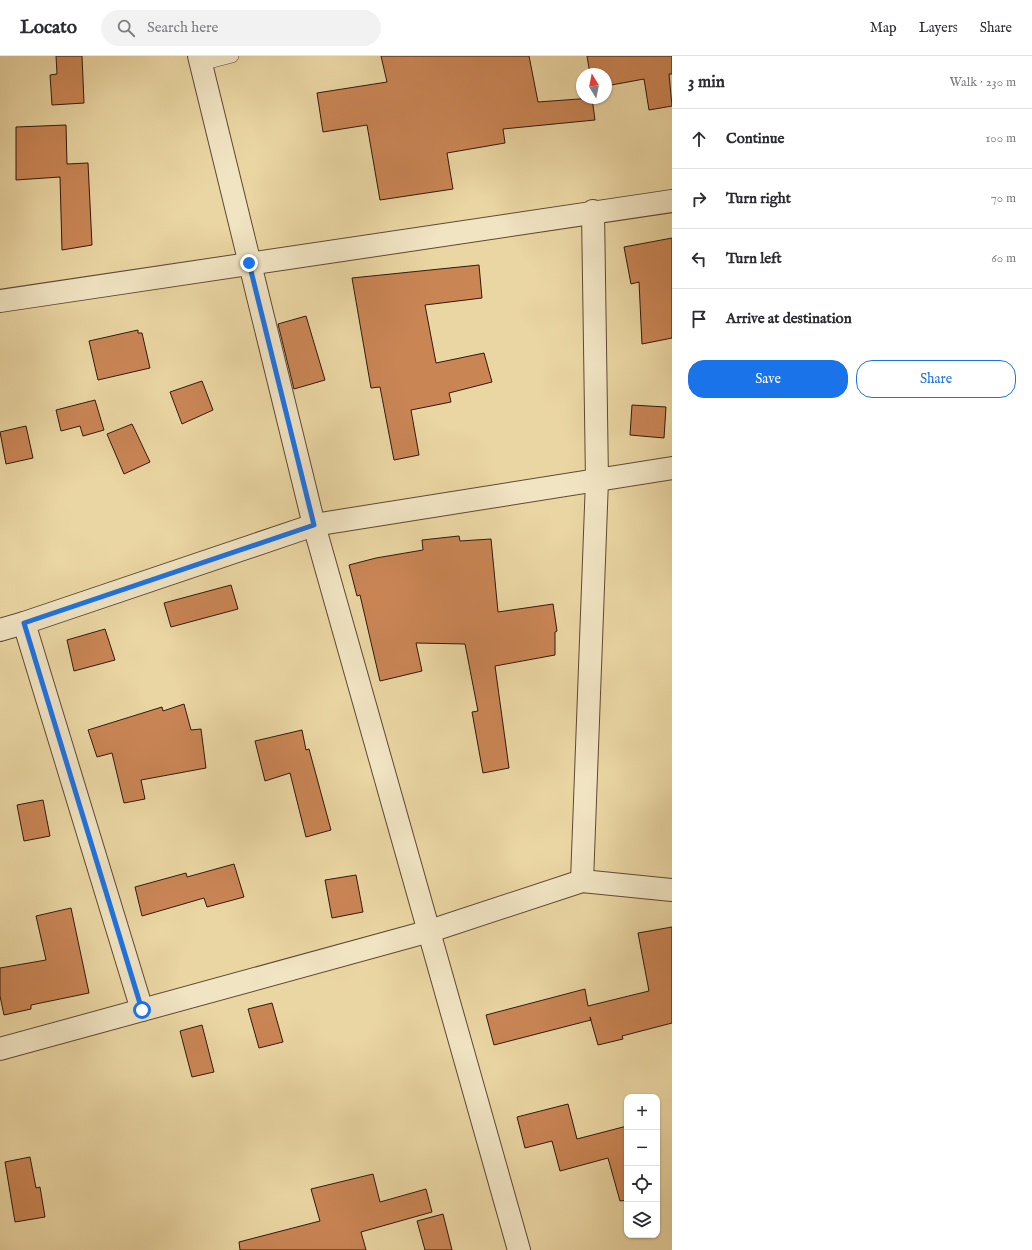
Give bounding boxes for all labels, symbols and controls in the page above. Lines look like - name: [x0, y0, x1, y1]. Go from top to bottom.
- search box: [101, 10, 381, 46]
- text: Locato: [20, 16, 77, 40]
- icon: search: [115, 17, 137, 39]
- text: Search here: [147, 18, 219, 37]
- text: Map: [870, 19, 897, 37]
- text: Layers: [919, 19, 958, 37]
- text: Share: [980, 19, 1012, 37]
- north arrow: [576, 68, 612, 104]
- text: 3 min: [688, 72, 725, 93]
- text: Walk · 230 m: [950, 74, 1016, 91]
- icon: ahead: [688, 128, 710, 150]
- text: Continue: [726, 129, 784, 148]
- text: 100 m: [986, 130, 1016, 147]
- icon: right: [688, 188, 710, 210]
- text: Turn right: [726, 189, 791, 208]
- text: 70 m: [991, 190, 1016, 207]
- icon: left: [688, 248, 710, 270]
- text: Turn left: [726, 249, 782, 268]
- text: 60 m: [991, 250, 1016, 267]
- route end: [240, 254, 258, 272]
- icon: arrive: [688, 308, 710, 330]
- text: Arrive at destination: [726, 309, 852, 328]
- button: Save: [688, 360, 848, 398]
- button: Share: [856, 360, 1016, 398]
- route start: [133, 1001, 151, 1019]
- map controls: [624, 1094, 660, 1238]
- button: +: [624, 1094, 660, 1130]
- button: −: [624, 1130, 660, 1166]
- button: locate: [624, 1166, 660, 1202]
- button: layers: [624, 1202, 660, 1238]

